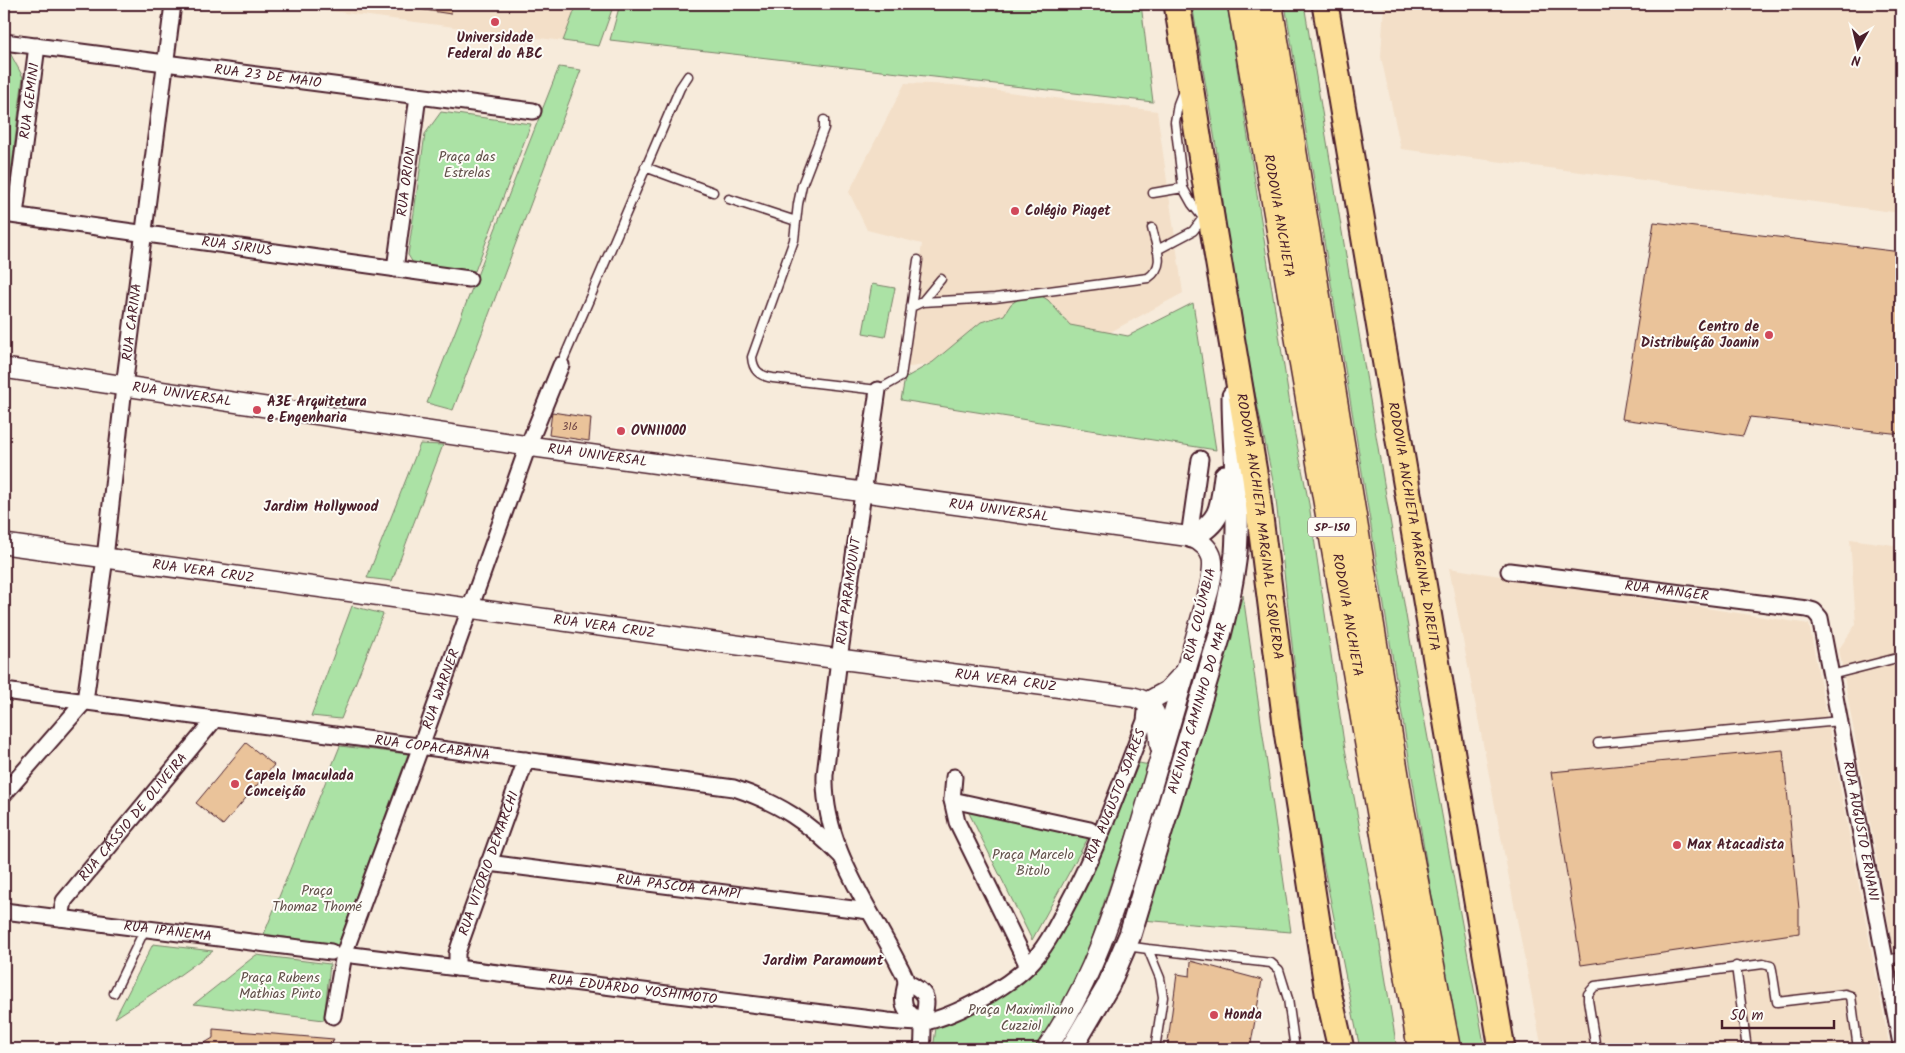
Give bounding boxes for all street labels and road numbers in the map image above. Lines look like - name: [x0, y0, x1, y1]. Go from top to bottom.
- street label: RUA 23 DE MAIO: [213, 59, 323, 94]
- street label: RUA GEMINI: [14, 62, 46, 140]
- street label: RUA ORION: [391, 145, 422, 218]
- street label: RODOVIA ANCHIETA: [1257, 153, 1300, 279]
- street label: RUA SIRIUS: [200, 231, 274, 262]
- street label: RUA CARINA: [116, 282, 148, 362]
- street label: RUA UNIVERSAL: [131, 376, 233, 413]
- street label: RODOVIA ANCHIETA MARGINAL ESQUERDA: [1230, 391, 1289, 661]
- street label: RODOVIA ANCHIETA MARGINAL DIREITA: [1382, 400, 1445, 653]
- street label: RUA UNIVERSAL: [546, 438, 649, 473]
- street label: RUA UNIVERSAL: [948, 493, 1050, 528]
- road number: SP-150: [1308, 518, 1356, 536]
- street label: RUA PARAMOUNT: [831, 534, 868, 646]
- street label: RODOVIA ANCHIETA: [1326, 552, 1369, 678]
- street label: RUA VERA CRUZ: [151, 554, 255, 589]
- street label: RUA COLÚMBIA: [1178, 566, 1222, 664]
- street label: RUA MANGER: [1623, 575, 1710, 607]
- street label: RUA VERA CRUZ: [552, 609, 657, 645]
- street label: AVENIDA CAMINHO DO MAR: [1162, 621, 1234, 797]
- street label: RUA WARNER: [417, 646, 466, 733]
- street label: RUA VERA CRUZ: [954, 663, 1058, 698]
- street label: RUA AUGUSTO SOARES: [1079, 725, 1152, 866]
- street label: RUA COPACABANA: [373, 729, 491, 766]
- street label: RUA CÁSSIO DE OLIVEIRA: [73, 748, 193, 886]
- street label: RUA AUGUSTO ERNANI: [1836, 760, 1885, 903]
- street label: RUA VITÓRIO DEMARCHI: [453, 788, 525, 939]
- street label: RUA PASCOA CAMPI: [615, 868, 742, 906]
- street label: RUA IPANEMA: [122, 915, 213, 948]
- street label: RUA EDUARDO YOSHIMOTO: [547, 968, 719, 1011]

